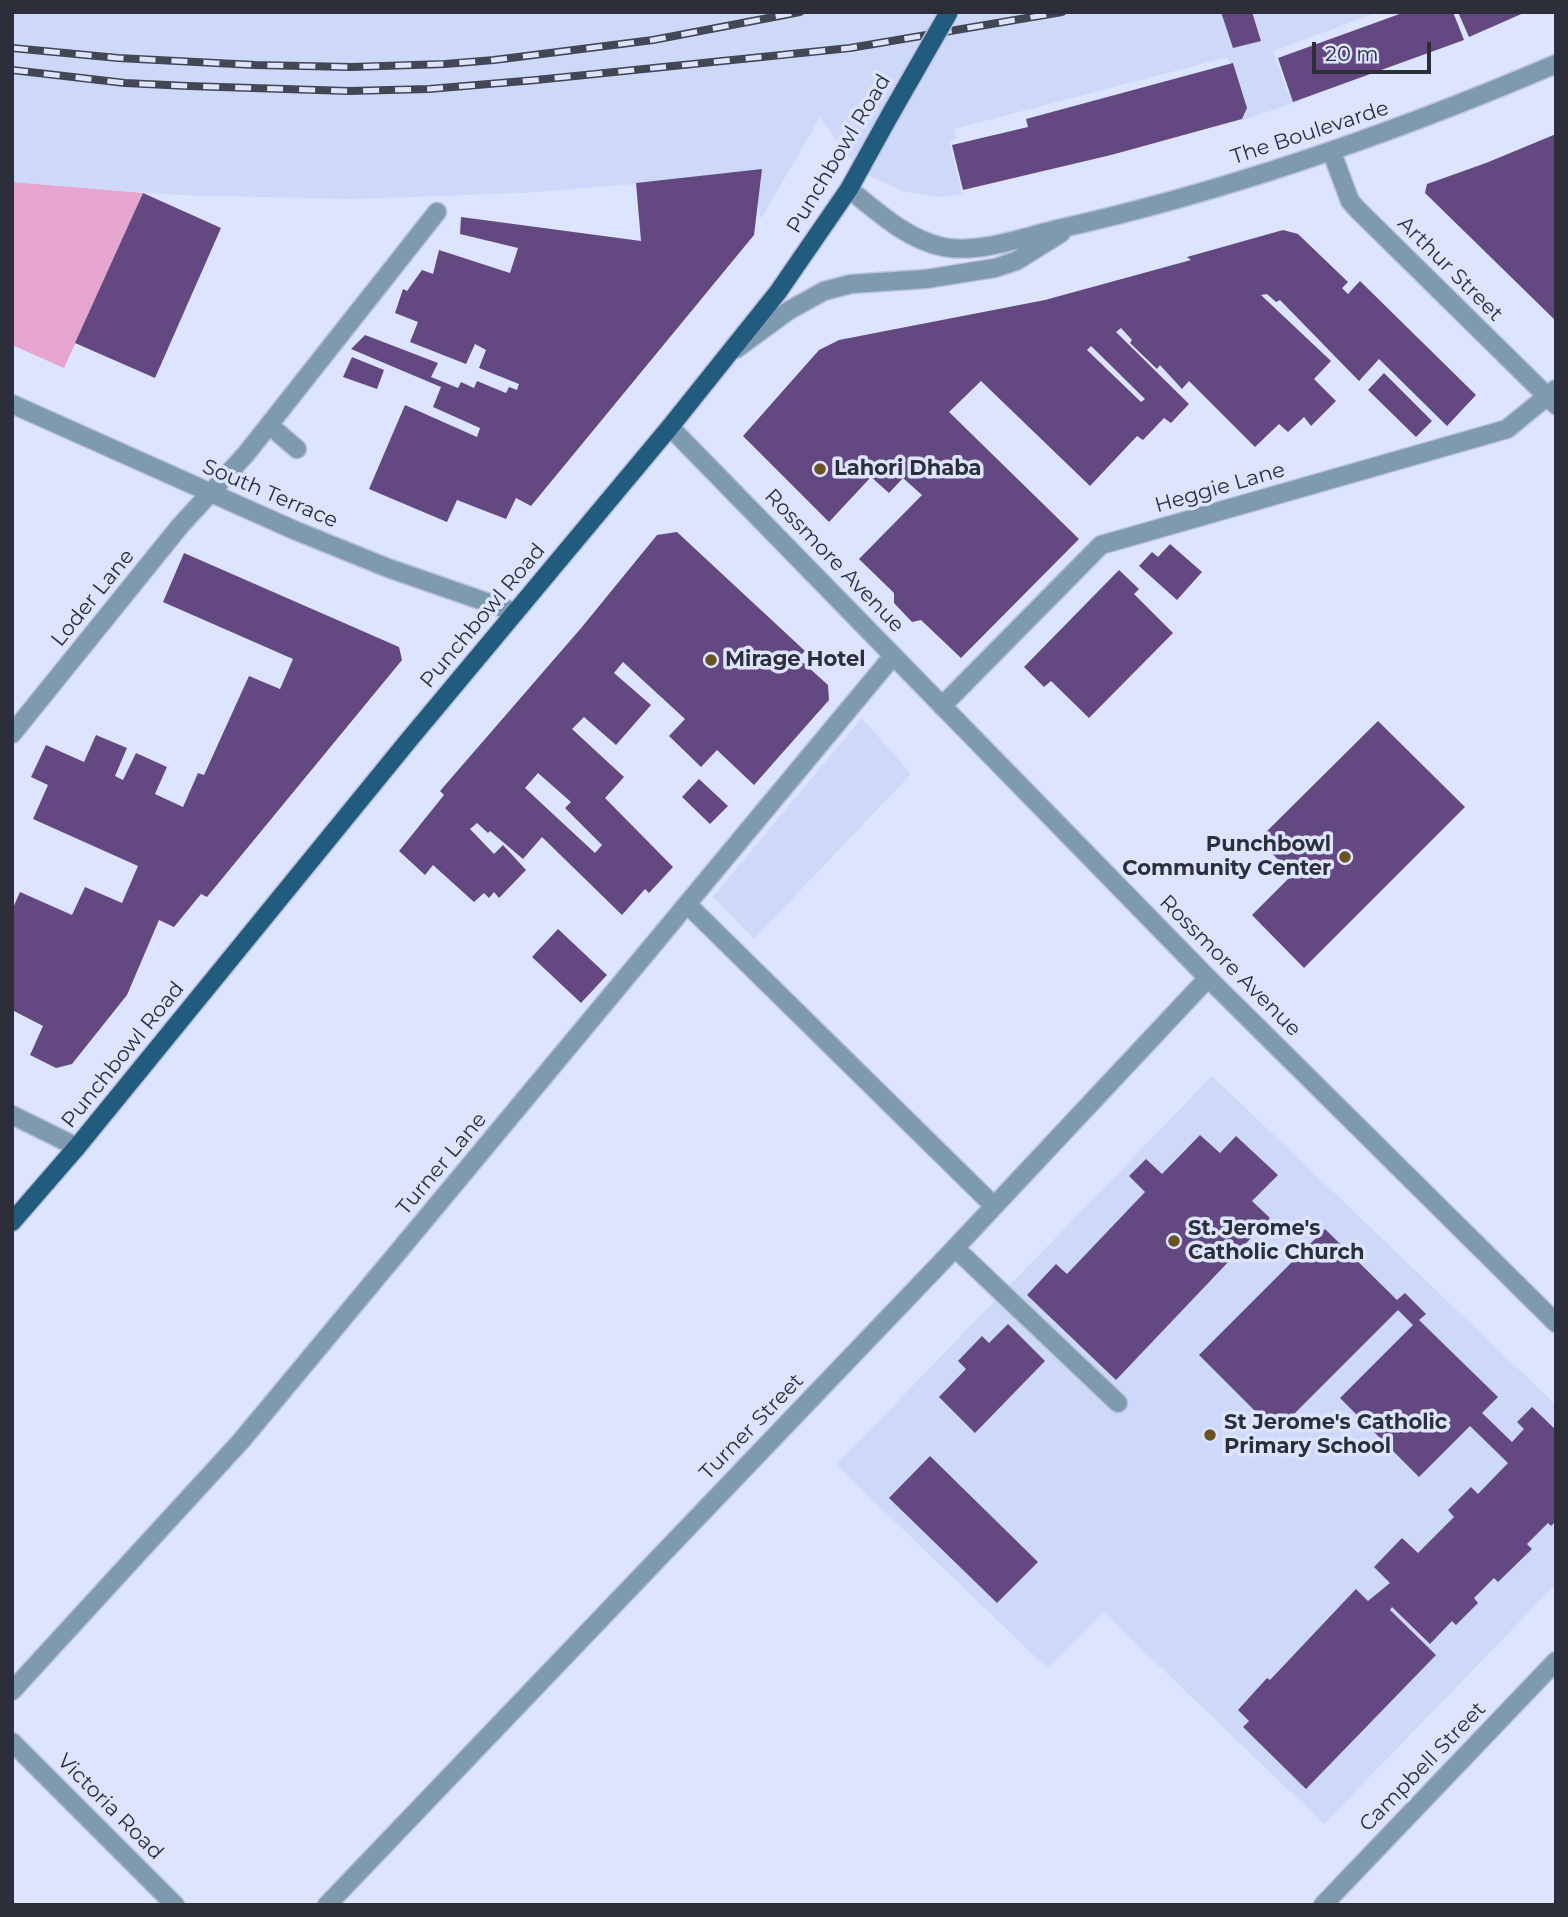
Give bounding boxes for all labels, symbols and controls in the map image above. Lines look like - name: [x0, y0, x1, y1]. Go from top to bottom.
- scale bar: [1316, 28, 1435, 72]
- text: 20 m: [1325, 41, 1379, 66]
- street label: Punchbowl Road: [782, 70, 896, 238]
- street label: The Boulevarde: [1228, 96, 1392, 170]
- street label: Arthur Street: [1392, 211, 1508, 327]
- street label: South Terrace: [199, 454, 341, 534]
- place label: Lahori Dhaba: [834, 456, 981, 482]
- street label: Heggie Lane: [1152, 457, 1288, 519]
- marker: Lahori Dhaba: [812, 461, 828, 477]
- street label: Rossmore Avenue: [759, 484, 909, 638]
- street label: Punchbowl Road: [415, 539, 551, 693]
- street label: Loder Lane: [46, 544, 140, 652]
- place label: Mirage Hotel: [725, 647, 866, 673]
- marker: Mirage Hotel: [703, 652, 719, 668]
- place label: Punchbowl Community Center: [1122, 832, 1331, 882]
- marker: Punchbowl Community Center: [1337, 849, 1353, 865]
- street label: Rossmore Avenue: [1154, 890, 1306, 1042]
- street label: Punchbowl Road: [56, 977, 190, 1133]
- street label: Turner Lane: [392, 1107, 492, 1221]
- place label: St. Jerome's Catholic Church: [1188, 1216, 1364, 1266]
- marker: St. Jerome's Catholic Church: [1166, 1233, 1182, 1249]
- street label: Turner Street: [695, 1368, 809, 1486]
- place label: St Jerome's Catholic Primary School: [1224, 1410, 1447, 1460]
- marker: St Jerome's Catholic Primary School: [1202, 1427, 1218, 1443]
- street label: Campbell Street: [1355, 1697, 1491, 1837]
- street label: Victoria Road: [52, 1749, 168, 1865]

